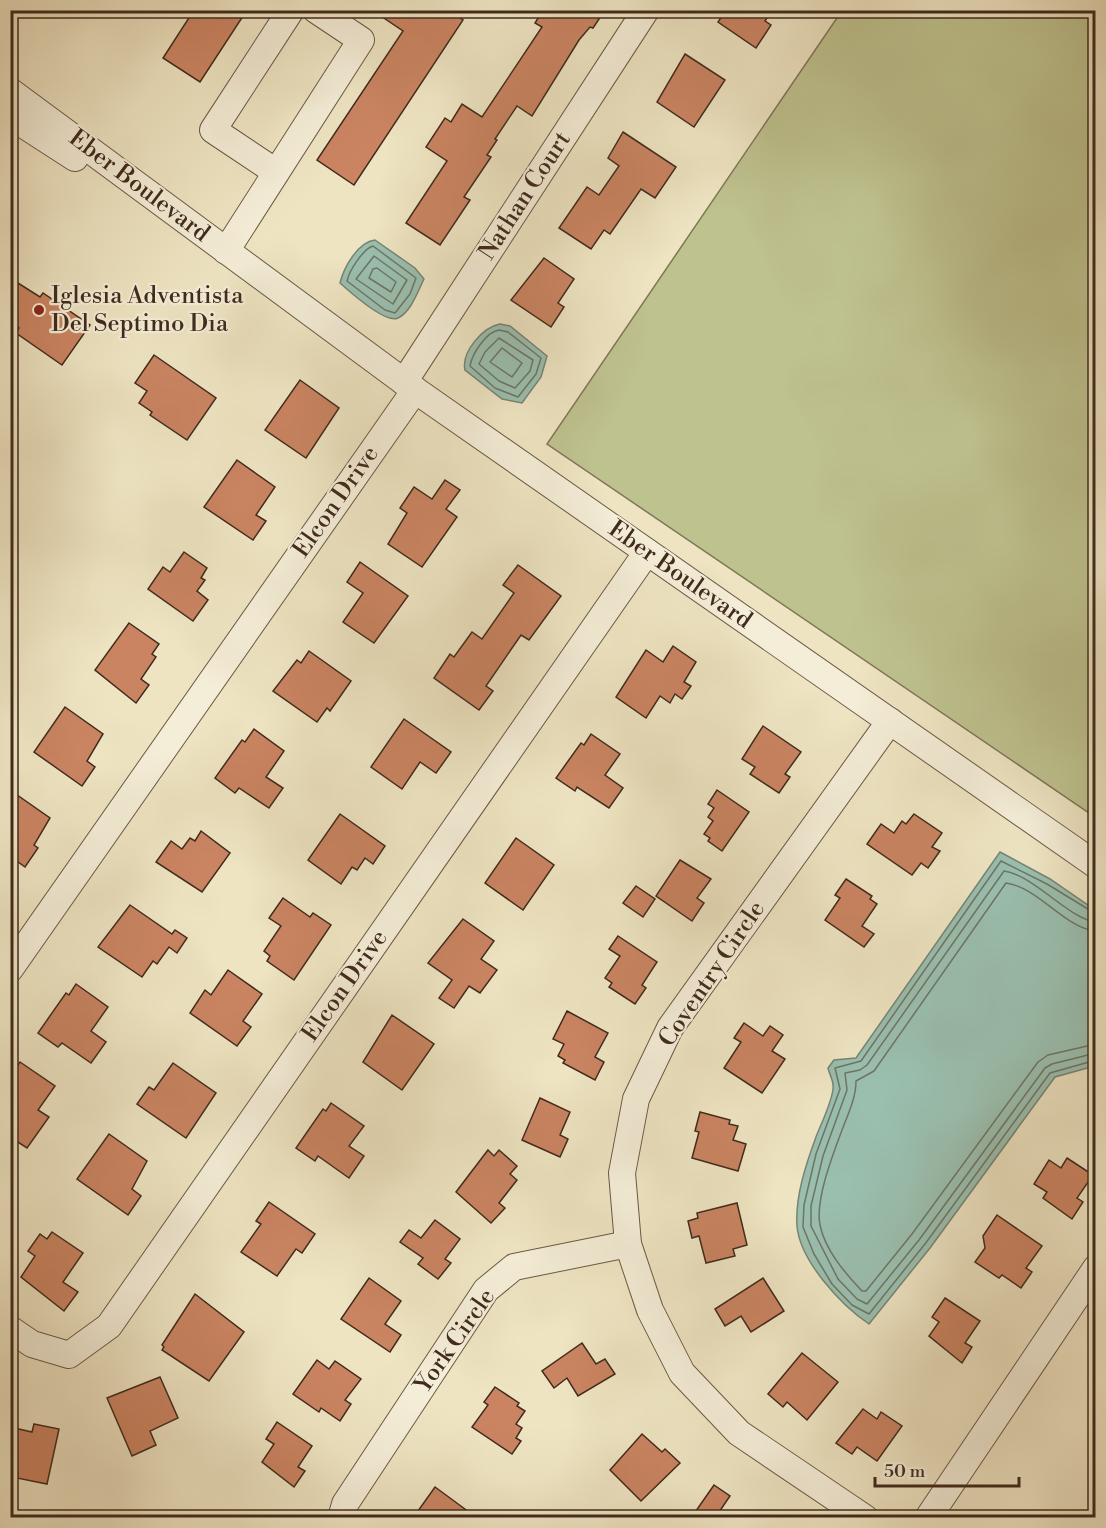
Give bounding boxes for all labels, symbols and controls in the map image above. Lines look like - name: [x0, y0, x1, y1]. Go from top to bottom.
- street label: Eber Boulevard: [63, 123, 216, 249]
- street label: Nathan Court: [472, 126, 578, 266]
- place label: Iglesia Adventista Del Septimo Dia: [51, 281, 244, 339]
- marker: Iglesia Adventista Del Septimo Dia: [32, 303, 46, 317]
- street label: Elcon Drive: [287, 440, 385, 564]
- street label: Eber Boulevard: [602, 514, 758, 636]
- street label: Coventry Circle: [652, 895, 772, 1053]
- street label: Elcon Drive: [296, 924, 394, 1048]
- street label: York Circle: [407, 1283, 502, 1401]
- scale bar: [875, 1450, 1019, 1488]
- text: 50 m: [884, 1460, 926, 1483]

